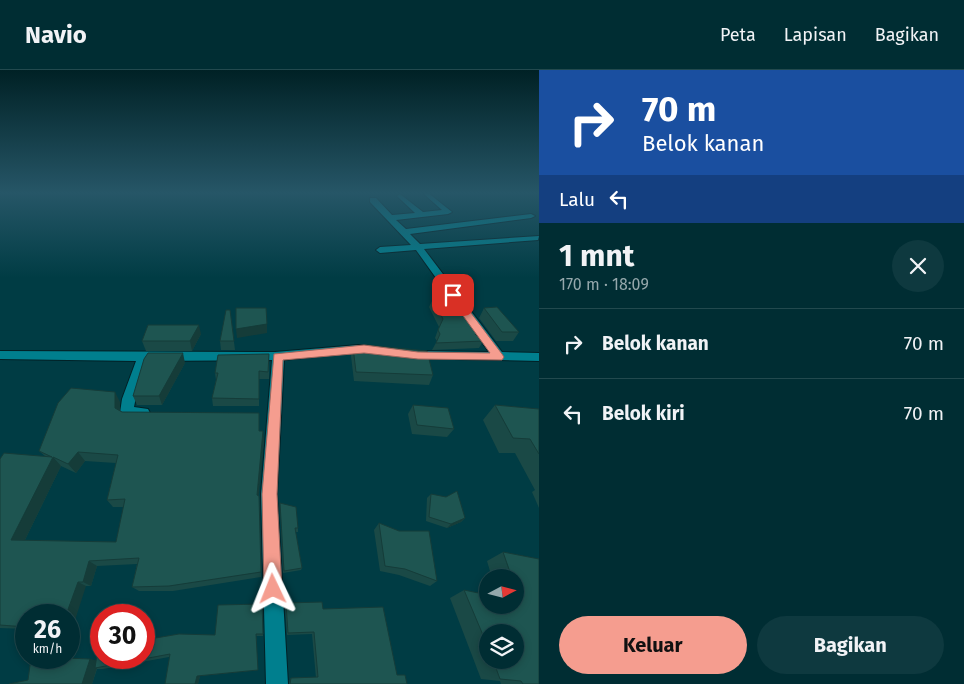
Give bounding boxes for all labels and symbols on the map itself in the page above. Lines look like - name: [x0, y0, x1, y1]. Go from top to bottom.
- pin: [432, 274, 474, 316]
- position arrow: [246, 562, 298, 614]
- north arrow: [479, 569, 524, 614]
- speed limit sign: 30: [90, 604, 155, 669]

